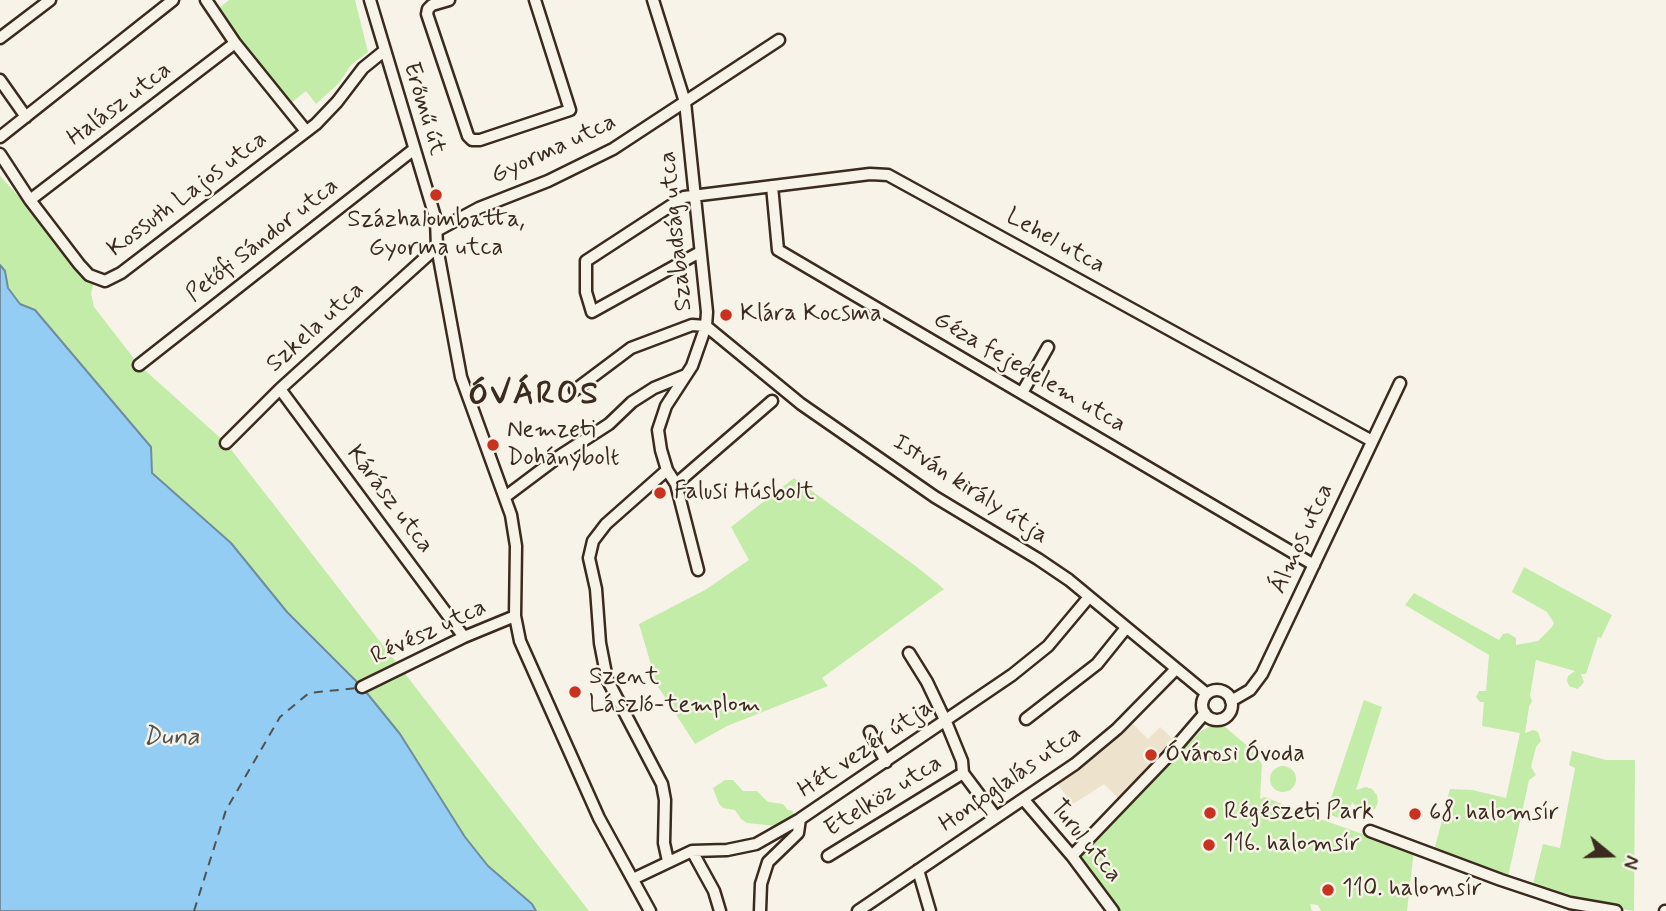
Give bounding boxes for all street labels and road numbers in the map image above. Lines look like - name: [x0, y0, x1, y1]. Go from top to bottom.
- street label: Halász utca: [62, 57, 178, 153]
- street label: Erőmű út: [395, 59, 451, 159]
- street label: Gyorma utca: [487, 109, 621, 191]
- street label: Kossuth Lajos utca: [103, 126, 273, 264]
- street label: Szabadság utca: [654, 149, 700, 313]
- street label: Petőfi Sándor utca: [181, 173, 345, 309]
- street label: Lehel utca: [1000, 203, 1110, 281]
- street label: Szkela utca: [261, 277, 371, 379]
- street label: Géza fejedelem utca: [928, 306, 1130, 440]
- street label: István király útja: [887, 429, 1053, 551]
- street label: Kárász utca: [339, 440, 439, 560]
- street label: Álmos utca: [1265, 479, 1341, 599]
- street label: Révész utca: [367, 594, 491, 672]
- street label: Hét vezér útja: [793, 694, 939, 806]
- street label: Honfoglalás utca: [934, 720, 1088, 840]
- street label: Etelköz utca: [820, 750, 948, 844]
- street label: Turul utca: [1043, 795, 1127, 889]

